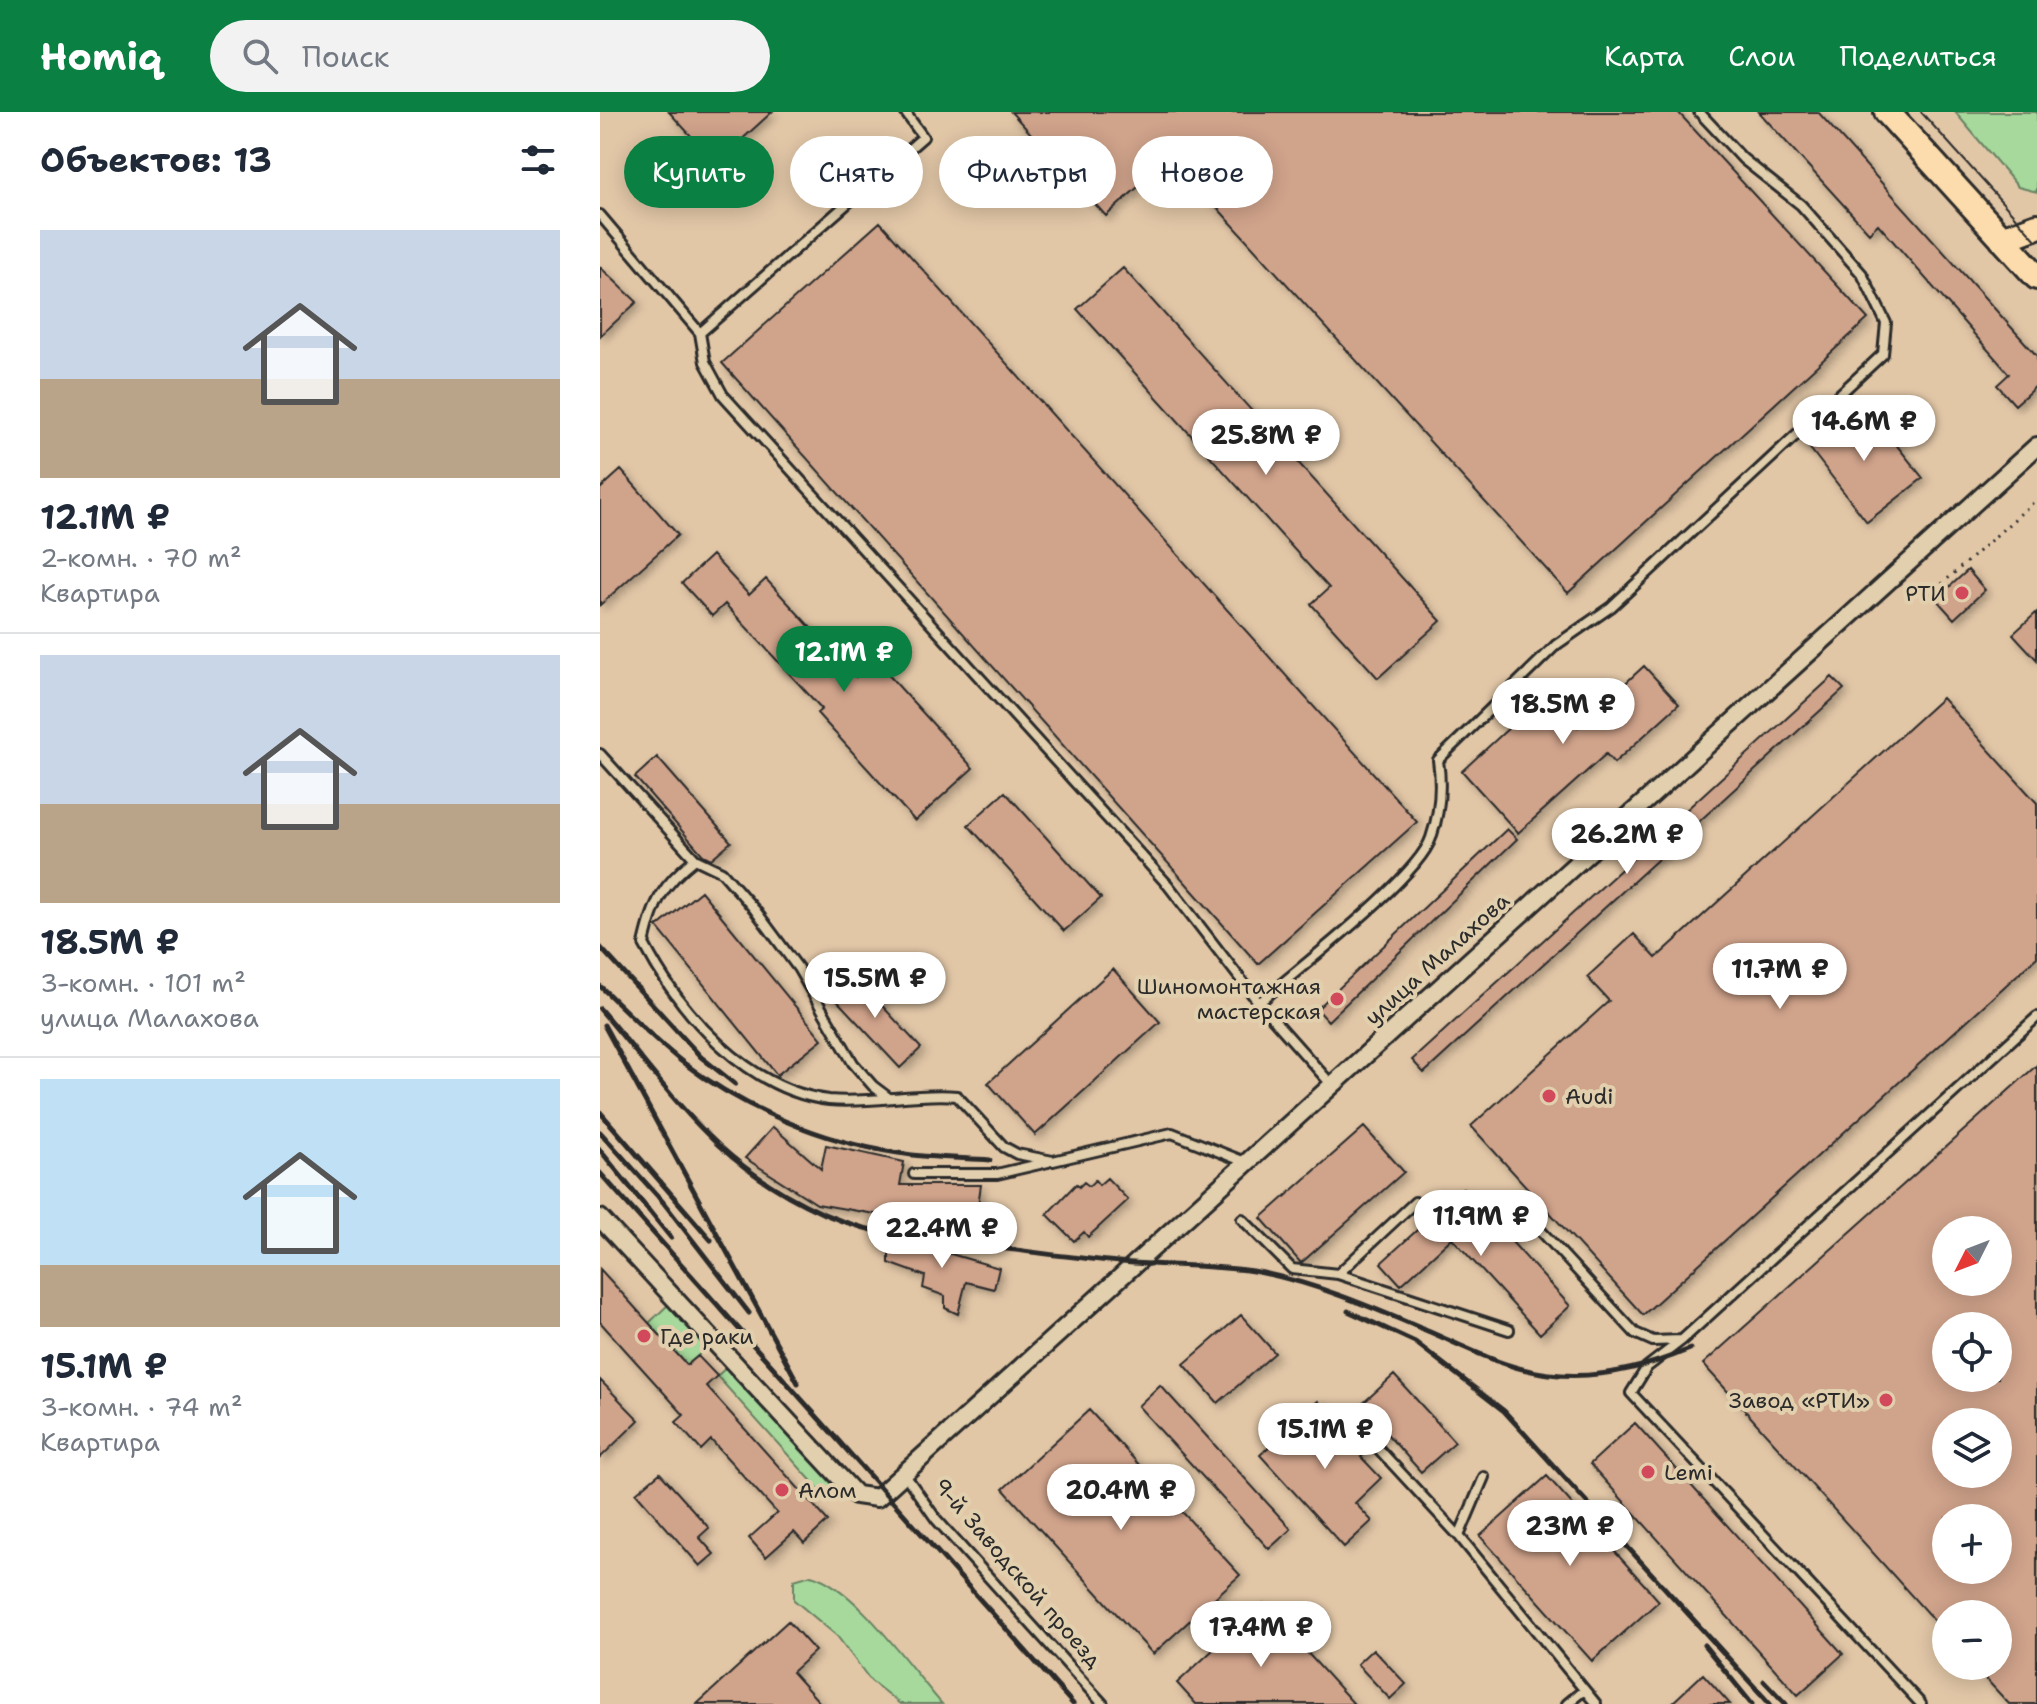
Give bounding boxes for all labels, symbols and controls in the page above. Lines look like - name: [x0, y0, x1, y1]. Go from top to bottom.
- search box: [210, 20, 770, 92]
- text: Homiq: [40, 31, 162, 82]
- icon: search: [238, 34, 282, 78]
- text: Поиск: [302, 36, 389, 77]
- text: Карта: [1604, 37, 1684, 75]
- text: Слои: [1728, 37, 1795, 75]
- text: Поделиться: [1839, 37, 1997, 75]
- chip: Купить: [624, 136, 774, 208]
- chip: Снять: [790, 136, 923, 208]
- chip: Фильтры: [939, 136, 1116, 208]
- chip: Новое: [1132, 136, 1273, 208]
- text: Объектов: 13: [40, 137, 272, 183]
- icon: filters: [516, 138, 560, 182]
- icon: home: [228, 282, 372, 426]
- pin: 14.6M ₽: [1790, 395, 1938, 463]
- text: 14.6M ₽: [1811, 403, 1917, 438]
- pin: 25.8M ₽: [1192, 409, 1340, 477]
- text: 25.8M ₽: [1210, 417, 1322, 452]
- text: 12.1M ₽: [40, 494, 170, 540]
- text: 2-комн. · 70 m²: [40, 540, 242, 575]
- text: Квартира: [40, 575, 160, 610]
- place label: РТИ: [1905, 579, 1946, 608]
- marker: РТИ: [1953, 584, 1971, 602]
- pin: 12.1M ₽: [770, 626, 918, 694]
- text: 12.1M ₽: [794, 634, 894, 669]
- pin: 18.5M ₽: [1489, 678, 1637, 746]
- text: 18.5M ₽: [1510, 686, 1616, 721]
- icon: home: [228, 707, 372, 851]
- pin: 26.2M ₽: [1553, 808, 1701, 876]
- text: 26.2M ₽: [1570, 816, 1684, 851]
- street label: улица Малахова: [1358, 886, 1516, 1032]
- text: 18.5M ₽: [40, 919, 180, 965]
- pin: 11.7M ₽: [1706, 943, 1854, 1011]
- text: 11.7M ₽: [1731, 951, 1829, 986]
- pin: 15.5M ₽: [801, 952, 949, 1020]
- text: 15.5M ₽: [823, 960, 927, 995]
- text: 3-комн. · 101 m²: [40, 965, 246, 1000]
- place label: Шиномонтажная мастерская: [1137, 972, 1321, 1026]
- marker: Шиномонтажная мастерская: [1328, 990, 1346, 1008]
- text: улица Малахова: [40, 1000, 259, 1035]
- place label: Audi: [1565, 1082, 1614, 1111]
- marker: Audi: [1540, 1087, 1558, 1105]
- icon: home: [228, 1131, 372, 1275]
- pin: 11.9M ₽: [1407, 1190, 1555, 1258]
- text: 11.9M ₽: [1432, 1198, 1530, 1233]
- pin: 22.4M ₽: [868, 1202, 1016, 1270]
- text: 22.4M ₽: [885, 1210, 999, 1245]
- north arrow: [1932, 1216, 2012, 1296]
- map controls: [1932, 1216, 2012, 1680]
- button: locate: [1932, 1312, 2012, 1392]
- place label: Где раки: [660, 1322, 754, 1351]
- marker: Где раки: [635, 1327, 653, 1345]
- text: 15.1M ₽: [40, 1343, 168, 1389]
- place label: Завод «РТИ»: [1729, 1386, 1870, 1415]
- text: 3-комн. · 74 m²: [40, 1389, 243, 1424]
- marker: Завод «РТИ»: [1877, 1391, 1895, 1409]
- pin: 15.1M ₽: [1251, 1403, 1399, 1471]
- button: layers: [1932, 1408, 2012, 1488]
- text: 15.1M ₽: [1276, 1411, 1374, 1446]
- text: Квартира: [40, 1424, 160, 1459]
- place label: Lemi: [1664, 1458, 1713, 1487]
- marker: Lemi: [1639, 1463, 1657, 1481]
- pin: 20.4M ₽: [1047, 1464, 1195, 1532]
- street label: 9-й Заводской проезд: [927, 1472, 1109, 1674]
- text: 20.4M ₽: [1065, 1472, 1177, 1507]
- place label: Алом: [798, 1476, 856, 1505]
- marker: Алом: [773, 1481, 791, 1499]
- pin: 23M ₽: [1514, 1500, 1626, 1568]
- button: +: [1932, 1504, 2012, 1584]
- text: 23M ₽: [1525, 1508, 1615, 1543]
- button: −: [1932, 1600, 2012, 1680]
- pin: 17.4M ₽: [1187, 1601, 1335, 1669]
- text: 17.4M ₽: [1208, 1609, 1314, 1644]

